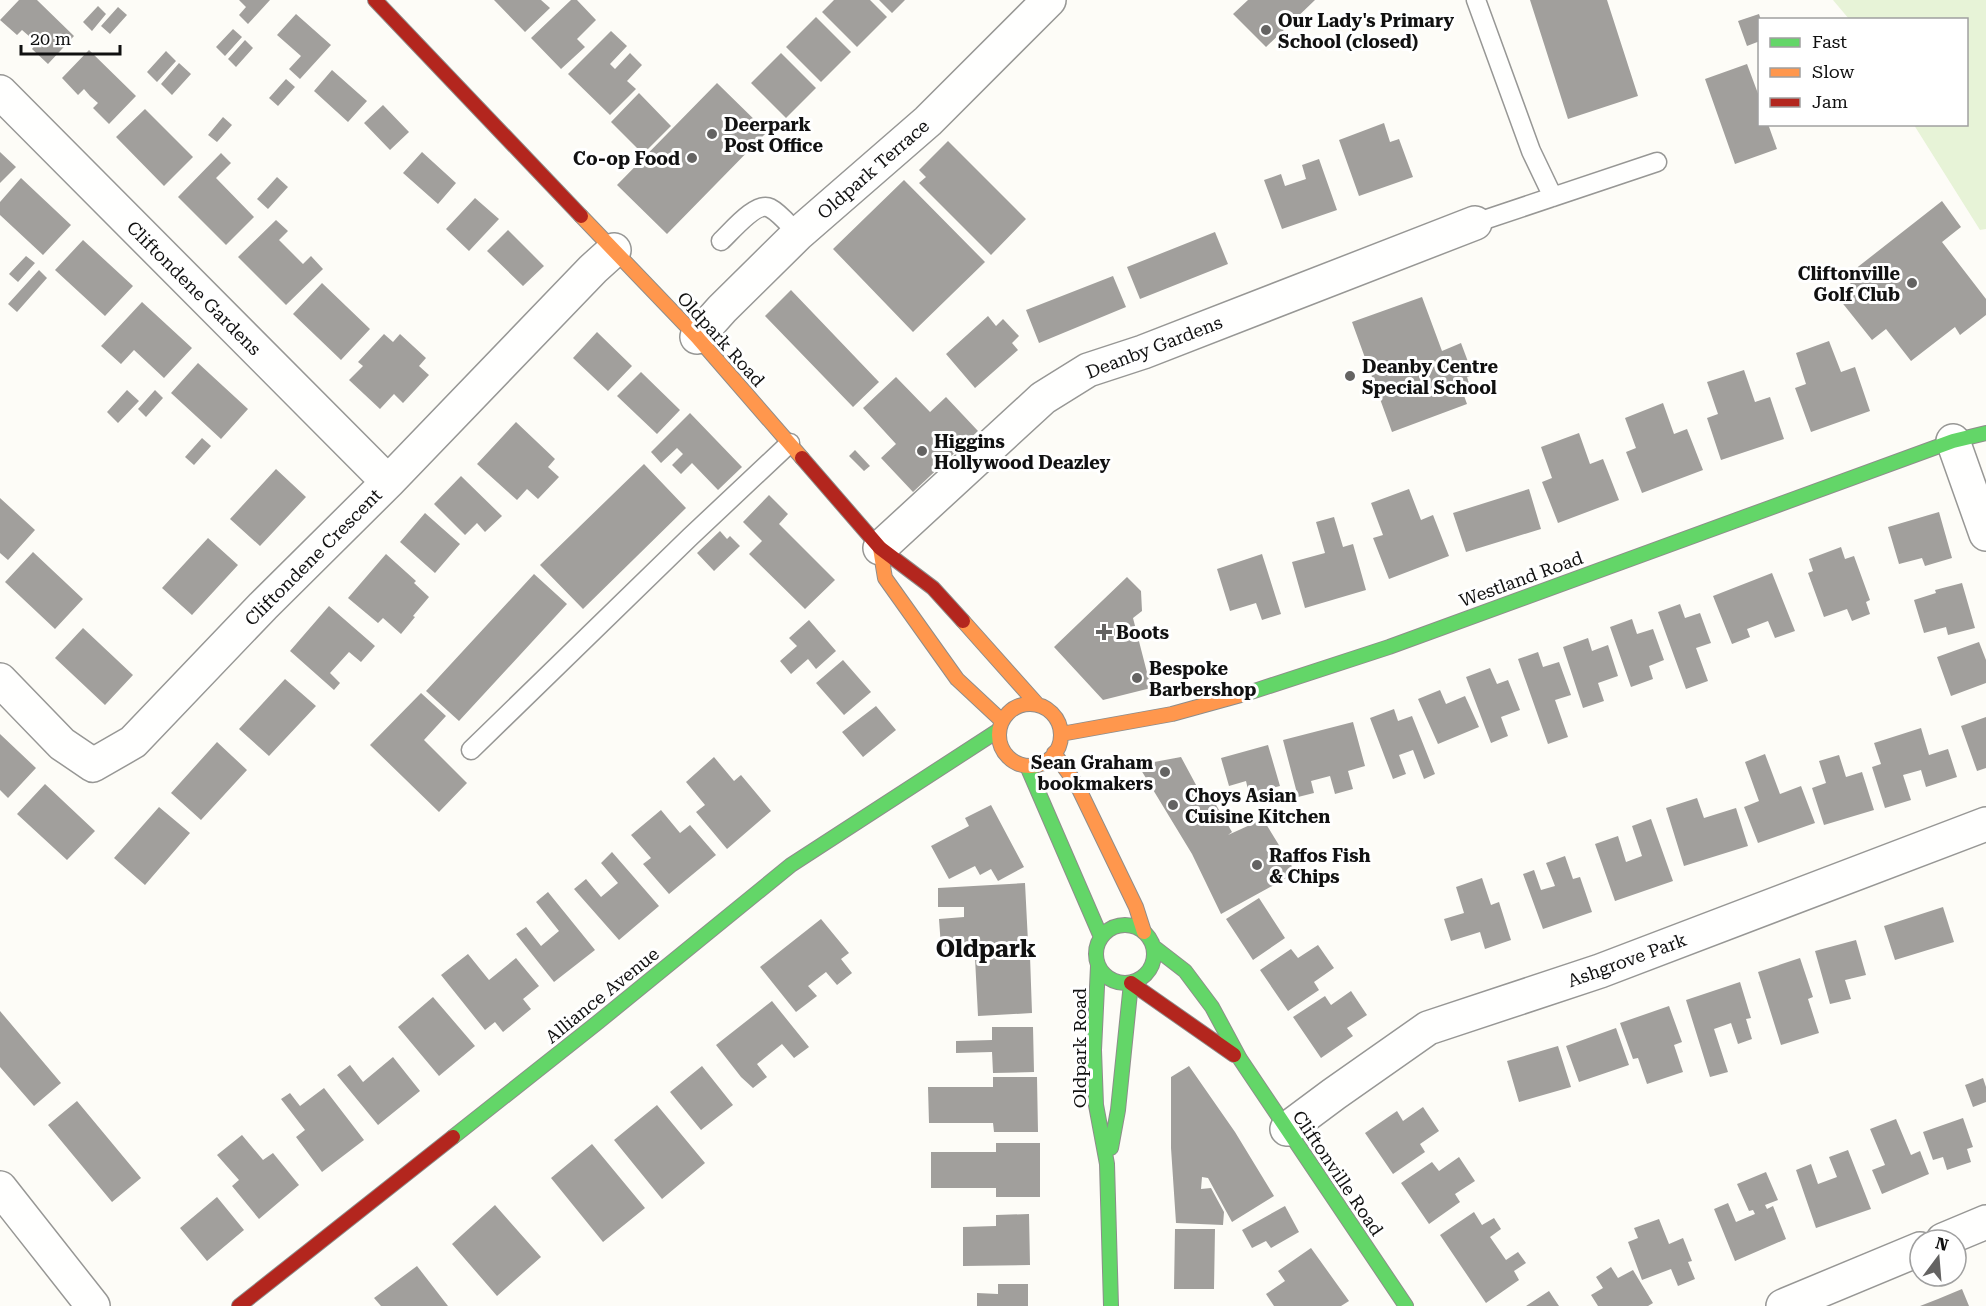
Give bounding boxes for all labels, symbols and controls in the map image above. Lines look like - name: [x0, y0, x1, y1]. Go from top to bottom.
- place label: Our Lady's Primary School (closed): [1278, 10, 1454, 52]
- scale bar: [21, 18, 120, 56]
- legend: [1758, 18, 1968, 126]
- marker: Our Lady's Primary School (closed): [1259, 23, 1273, 37]
- text: 20 m: [30, 28, 71, 49]
- text: Fast: [1812, 31, 1847, 52]
- text: Slow: [1812, 61, 1854, 82]
- text: Jam: [1812, 91, 1848, 112]
- place label: Deerpark Post Office: [724, 114, 823, 156]
- street label: Oldpark Terrace: [813, 115, 933, 223]
- marker: Deerpark Post Office: [705, 127, 719, 141]
- place label: Co-op Food: [573, 148, 680, 169]
- marker: Co-op Food: [685, 151, 699, 165]
- street label: Cliftondene Gardens: [123, 217, 265, 359]
- place label: Cliftonville Golf Club: [1798, 263, 1900, 305]
- marker: Cliftonville Golf Club: [1905, 276, 1919, 290]
- street label: Oldpark Road: [673, 287, 769, 391]
- street label: Deanby Gardens: [1083, 311, 1225, 383]
- place label: Deanby Centre Special School: [1362, 356, 1498, 398]
- marker: Deanby Centre Special School: [1343, 369, 1357, 383]
- place label: Higgins Hollywood Deazley: [934, 431, 1110, 473]
- marker: Higgins Hollywood Deazley: [915, 444, 929, 458]
- street label: Cliftondene Crescent: [240, 484, 386, 630]
- street label: Westland Road: [1456, 547, 1586, 611]
- place label: Boots: [1116, 622, 1169, 643]
- marker: Boots: [1097, 625, 1111, 639]
- place label: Bespoke Barbershop: [1149, 658, 1257, 700]
- marker: Bespoke Barbershop: [1130, 671, 1144, 685]
- place label: Sean Graham bookmakers: [1031, 752, 1154, 794]
- marker: Sean Graham bookmakers: [1158, 765, 1172, 779]
- place label: Choys Asian Cuisine Kitchen: [1185, 785, 1330, 827]
- marker: Choys Asian Cuisine Kitchen: [1166, 798, 1180, 812]
- place label: Raffos Fish & Chips: [1269, 845, 1370, 887]
- marker: Raffos Fish & Chips: [1250, 858, 1264, 872]
- street label: Ashgrove Park: [1565, 929, 1689, 991]
- district label: Oldpark: [936, 935, 1037, 963]
- street label: Alliance Avenue: [541, 943, 663, 1047]
- street label: Oldpark Road: [1069, 987, 1090, 1108]
- street label: Cliftonville Road: [1288, 1106, 1388, 1240]
- north arrow: [1908, 1228, 1968, 1288]
- text: N: [1933, 1233, 1951, 1255]

